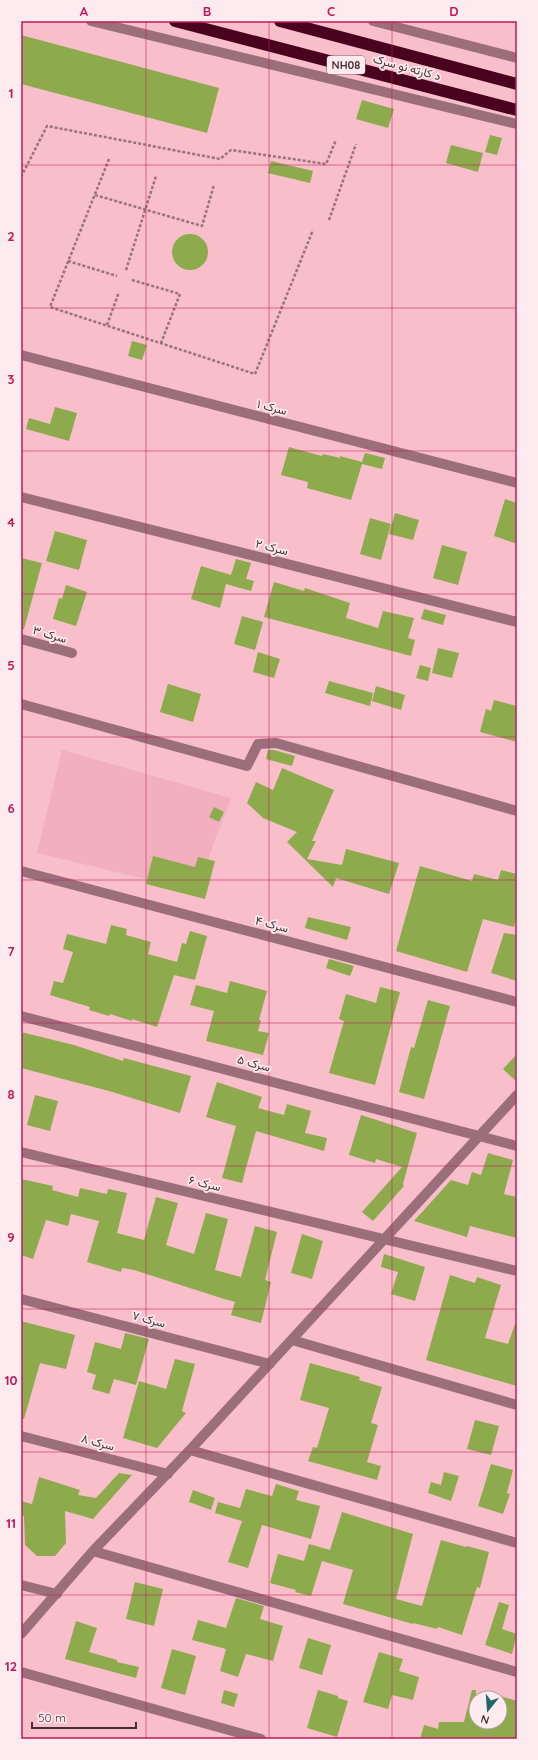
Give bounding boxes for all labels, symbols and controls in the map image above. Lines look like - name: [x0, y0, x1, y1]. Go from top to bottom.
- text: A: [80, 3, 89, 19]
- text: B: [203, 3, 211, 19]
- text: C: [327, 3, 335, 19]
- text: D: [449, 3, 459, 19]
- street label: د کارته نو سړک: [371, 51, 443, 84]
- road number: NH08: [327, 56, 365, 74]
- text: 1: [8, 85, 14, 101]
- text: 2: [7, 228, 15, 244]
- text: 3: [8, 371, 15, 387]
- street label: سرک ۱: [255, 396, 288, 419]
- text: 4: [7, 514, 15, 530]
- street label: سرک ۲: [254, 536, 290, 559]
- street label: سرک ۳: [31, 622, 69, 647]
- text: 5: [7, 657, 15, 673]
- text: 6: [7, 800, 15, 816]
- street label: سرک ۴: [254, 912, 290, 937]
- text: 7: [7, 943, 15, 959]
- street label: سرک ۵: [235, 1051, 272, 1076]
- text: 8: [7, 1086, 15, 1102]
- street label: سرک ۶: [187, 1172, 223, 1195]
- text: 9: [7, 1229, 15, 1245]
- street label: سرک ۷: [130, 1307, 167, 1332]
- text: 10: [4, 1372, 18, 1388]
- street label: سرک ۸: [79, 1430, 116, 1455]
- text: 11: [6, 1515, 16, 1531]
- text: 12: [5, 1658, 17, 1674]
- north arrow: [468, 1690, 508, 1730]
- scale bar: [32, 1704, 136, 1730]
- text: 50 m: [38, 1710, 66, 1725]
- text: N: [479, 1712, 491, 1727]

